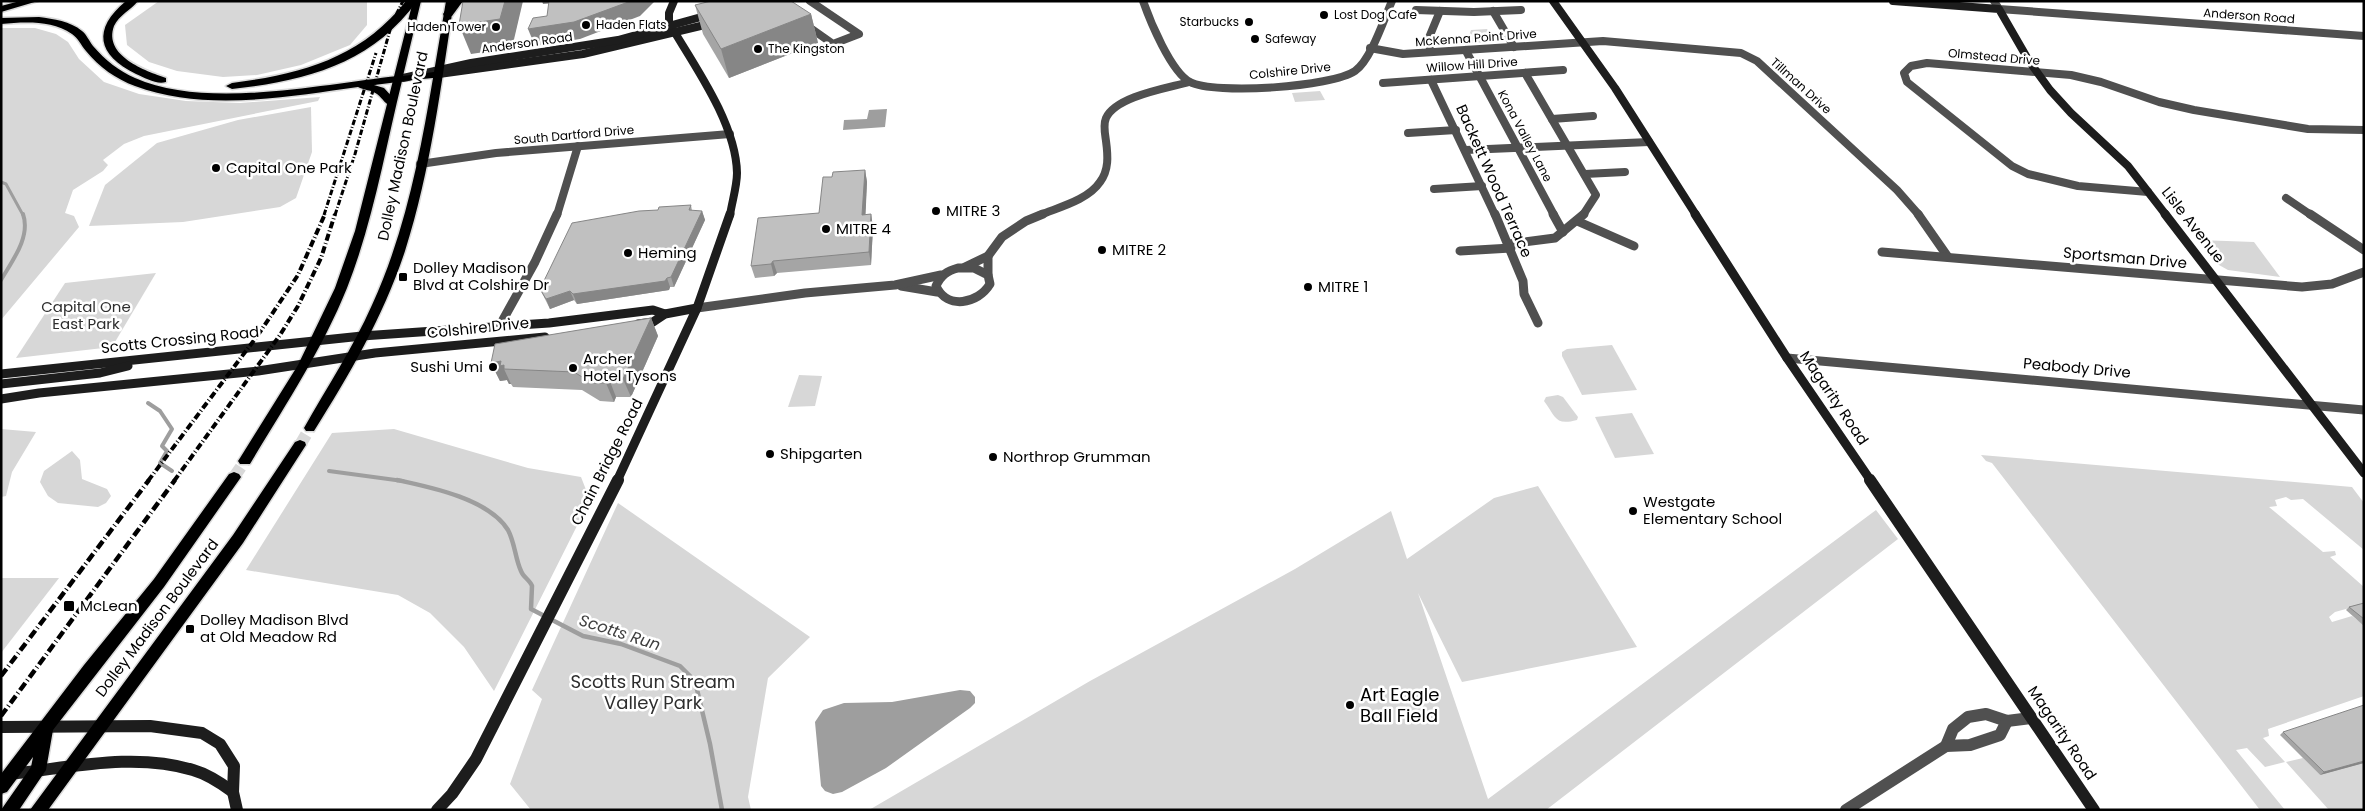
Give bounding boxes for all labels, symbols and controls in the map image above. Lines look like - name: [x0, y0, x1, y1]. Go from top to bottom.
- street label: Anderson Road: [2203, 4, 2295, 27]
- place label: Lost Dog Cafe: [1334, 6, 1417, 23]
- marker: Lost Dog Cafe: [1318, 9, 1330, 21]
- place label: Starbucks: [1179, 13, 1239, 30]
- place label: Haden Flats: [596, 16, 667, 33]
- marker: Starbucks: [1243, 16, 1255, 28]
- place label: Haden Tower: [407, 18, 487, 35]
- marker: Haden Flats: [580, 19, 592, 31]
- marker: Haden Tower: [490, 21, 502, 33]
- street label: McKenna Point Drive: [1415, 25, 1537, 50]
- street label: Anderson Road: [480, 28, 574, 57]
- place label: Safeway: [1265, 30, 1316, 47]
- marker: Safeway: [1249, 33, 1261, 45]
- place label: The Kingston: [768, 40, 845, 57]
- marker: The Kingston: [752, 43, 764, 55]
- street label: Olmstead Drive: [1947, 44, 2041, 69]
- street label: Dolley Madison Boulevard: [372, 49, 433, 242]
- street label: Willow Hill Drive: [1426, 53, 1518, 76]
- street label: Tillman Drive: [1767, 54, 1836, 118]
- street label: Colshire Drive: [1248, 58, 1332, 83]
- street label: Kona Valley Lane: [1494, 87, 1557, 185]
- street label: Backett Wood Terrace: [1451, 101, 1538, 261]
- street label: South Dartford Drive: [513, 121, 635, 148]
- place label: Capital One Park: [226, 157, 352, 178]
- marker: Capital One Park: [210, 162, 222, 174]
- street label: Lisle Avenue: [2157, 182, 2230, 267]
- place label: MITRE 3: [946, 200, 1000, 221]
- marker: MITRE 3: [930, 205, 942, 217]
- place label: MITRE 4: [836, 218, 891, 239]
- marker: MITRE 4: [820, 223, 832, 235]
- place label: MITRE 2: [1112, 239, 1166, 260]
- place label: Heming: [638, 242, 697, 263]
- street label: Sportsman Drive: [2062, 242, 2188, 273]
- marker: MITRE 2: [1096, 244, 1108, 256]
- marker: Heming: [622, 247, 634, 259]
- place label: Dolley Madison Blvd at Colshire Dr: [413, 257, 550, 295]
- marker: Dolley Madison Blvd at Colshire Dr: [397, 271, 409, 283]
- place label: MITRE 1: [1318, 276, 1368, 297]
- marker: MITRE 1: [1302, 281, 1314, 293]
- park label: Capital One East Park: [41, 296, 131, 334]
- street label: Colshire Drive: [426, 312, 530, 343]
- street label: Scotts Crossing Road: [100, 321, 260, 358]
- street label: Magarity Road: [1795, 346, 1874, 449]
- place label: Archer Hotel Tysons: [583, 348, 677, 386]
- street label: Peabody Drive: [2022, 352, 2132, 383]
- place label: Sushi Umi: [410, 356, 483, 377]
- marker: Sushi Umi: [487, 361, 499, 373]
- marker: Archer Hotel Tysons: [567, 362, 579, 374]
- street label: Chain Bridge Road: [565, 395, 648, 529]
- place label: Shipgarten: [780, 443, 862, 464]
- place label: Northrop Grumman: [1003, 446, 1151, 467]
- marker: Shipgarten: [764, 448, 776, 460]
- marker: Northrop Grumman: [987, 451, 999, 463]
- place label: Westgate Elementary School: [1643, 491, 1782, 529]
- marker: Westgate Elementary School: [1627, 505, 1639, 517]
- street label: Dolley Madison Boulevard: [90, 534, 223, 701]
- place label: McLean: [80, 595, 138, 616]
- marker: McLean: [62, 599, 76, 613]
- place label: Dolley Madison Blvd at Old Meadow Rd: [200, 609, 349, 647]
- water label: Scotts Run: [576, 609, 663, 656]
- marker: Dolley Madison Blvd at Old Meadow Rd: [184, 623, 196, 635]
- park label: Scotts Run Stream Valley Park: [571, 669, 735, 715]
- street label: Magarity Road: [2023, 681, 2102, 784]
- place label: Art Eagle Ball Field: [1360, 682, 1439, 728]
- marker: Art Eagle Ball Field: [1344, 699, 1356, 711]

